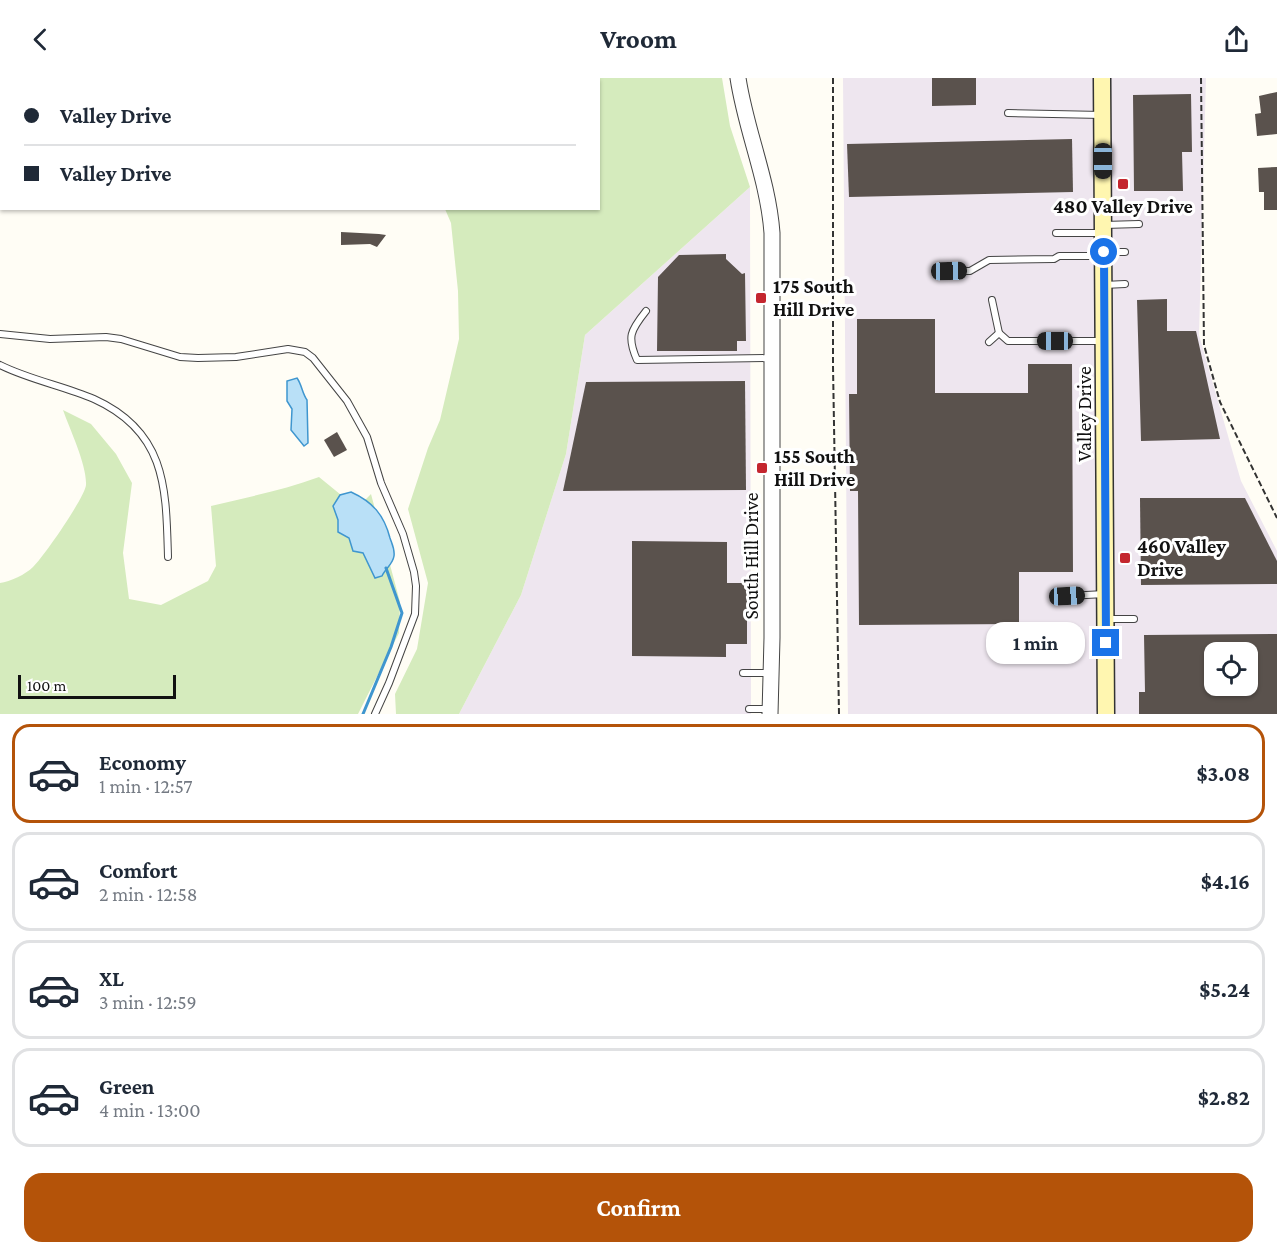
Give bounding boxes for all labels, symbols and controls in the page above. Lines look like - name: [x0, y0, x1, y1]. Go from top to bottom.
- icon: back: [24, 23, 57, 56]
- icon: share: [1220, 23, 1253, 56]
- text: Vroom: [600, 24, 677, 54]
- text: Valley Drive: [60, 103, 172, 128]
- car: [1094, 143, 1112, 179]
- text: Valley Drive: [60, 161, 172, 186]
- marker: 480 Valley Drive: [1116, 177, 1130, 191]
- place label: 480 Valley Drive: [1053, 195, 1193, 217]
- route start: [1090, 238, 1117, 265]
- car: [931, 262, 967, 280]
- place label: 175 South Hill Drive: [773, 275, 854, 320]
- marker: 175 South Hill Drive: [754, 291, 768, 305]
- car: [1037, 332, 1073, 350]
- street label: Valley Drive: [1073, 366, 1096, 462]
- place label: 155 South Hill Drive: [774, 445, 856, 490]
- marker: 155 South Hill Drive: [755, 461, 769, 475]
- street label: South Hill Drive: [740, 492, 762, 620]
- place label: 460 Valley Drive: [1137, 535, 1226, 580]
- marker: 460 Valley Drive: [1118, 551, 1132, 565]
- car: [1049, 586, 1085, 606]
- callout: 1 min: [986, 622, 1085, 664]
- route end: [1092, 629, 1119, 656]
- text: 1 min: [1013, 632, 1058, 654]
- map controls: [1204, 642, 1258, 696]
- button: locate: [1204, 642, 1258, 696]
- scale bar: [18, 672, 176, 700]
- text: 100 m: [27, 677, 66, 694]
- icon: car: [27, 747, 81, 801]
- text: Economy: [99, 750, 186, 775]
- text: $3.08: [1197, 761, 1250, 786]
- text: 1 min · 12:57: [99, 775, 193, 797]
- icon: car: [27, 855, 81, 909]
- text: Comfort: [99, 858, 177, 883]
- text: $4.16: [1201, 869, 1250, 894]
- text: 2 min · 12:58: [99, 883, 198, 905]
- icon: car: [27, 963, 81, 1017]
- text: XL: [99, 966, 124, 991]
- text: $5.24: [1199, 977, 1250, 1002]
- text: 3 min · 12:59: [99, 991, 197, 1013]
- icon: car: [27, 1071, 81, 1125]
- text: Green: [99, 1074, 155, 1099]
- text: $2.82: [1198, 1085, 1250, 1110]
- text: 4 min · 13:00: [99, 1099, 201, 1121]
- button: Confirm: [24, 1173, 1253, 1242]

